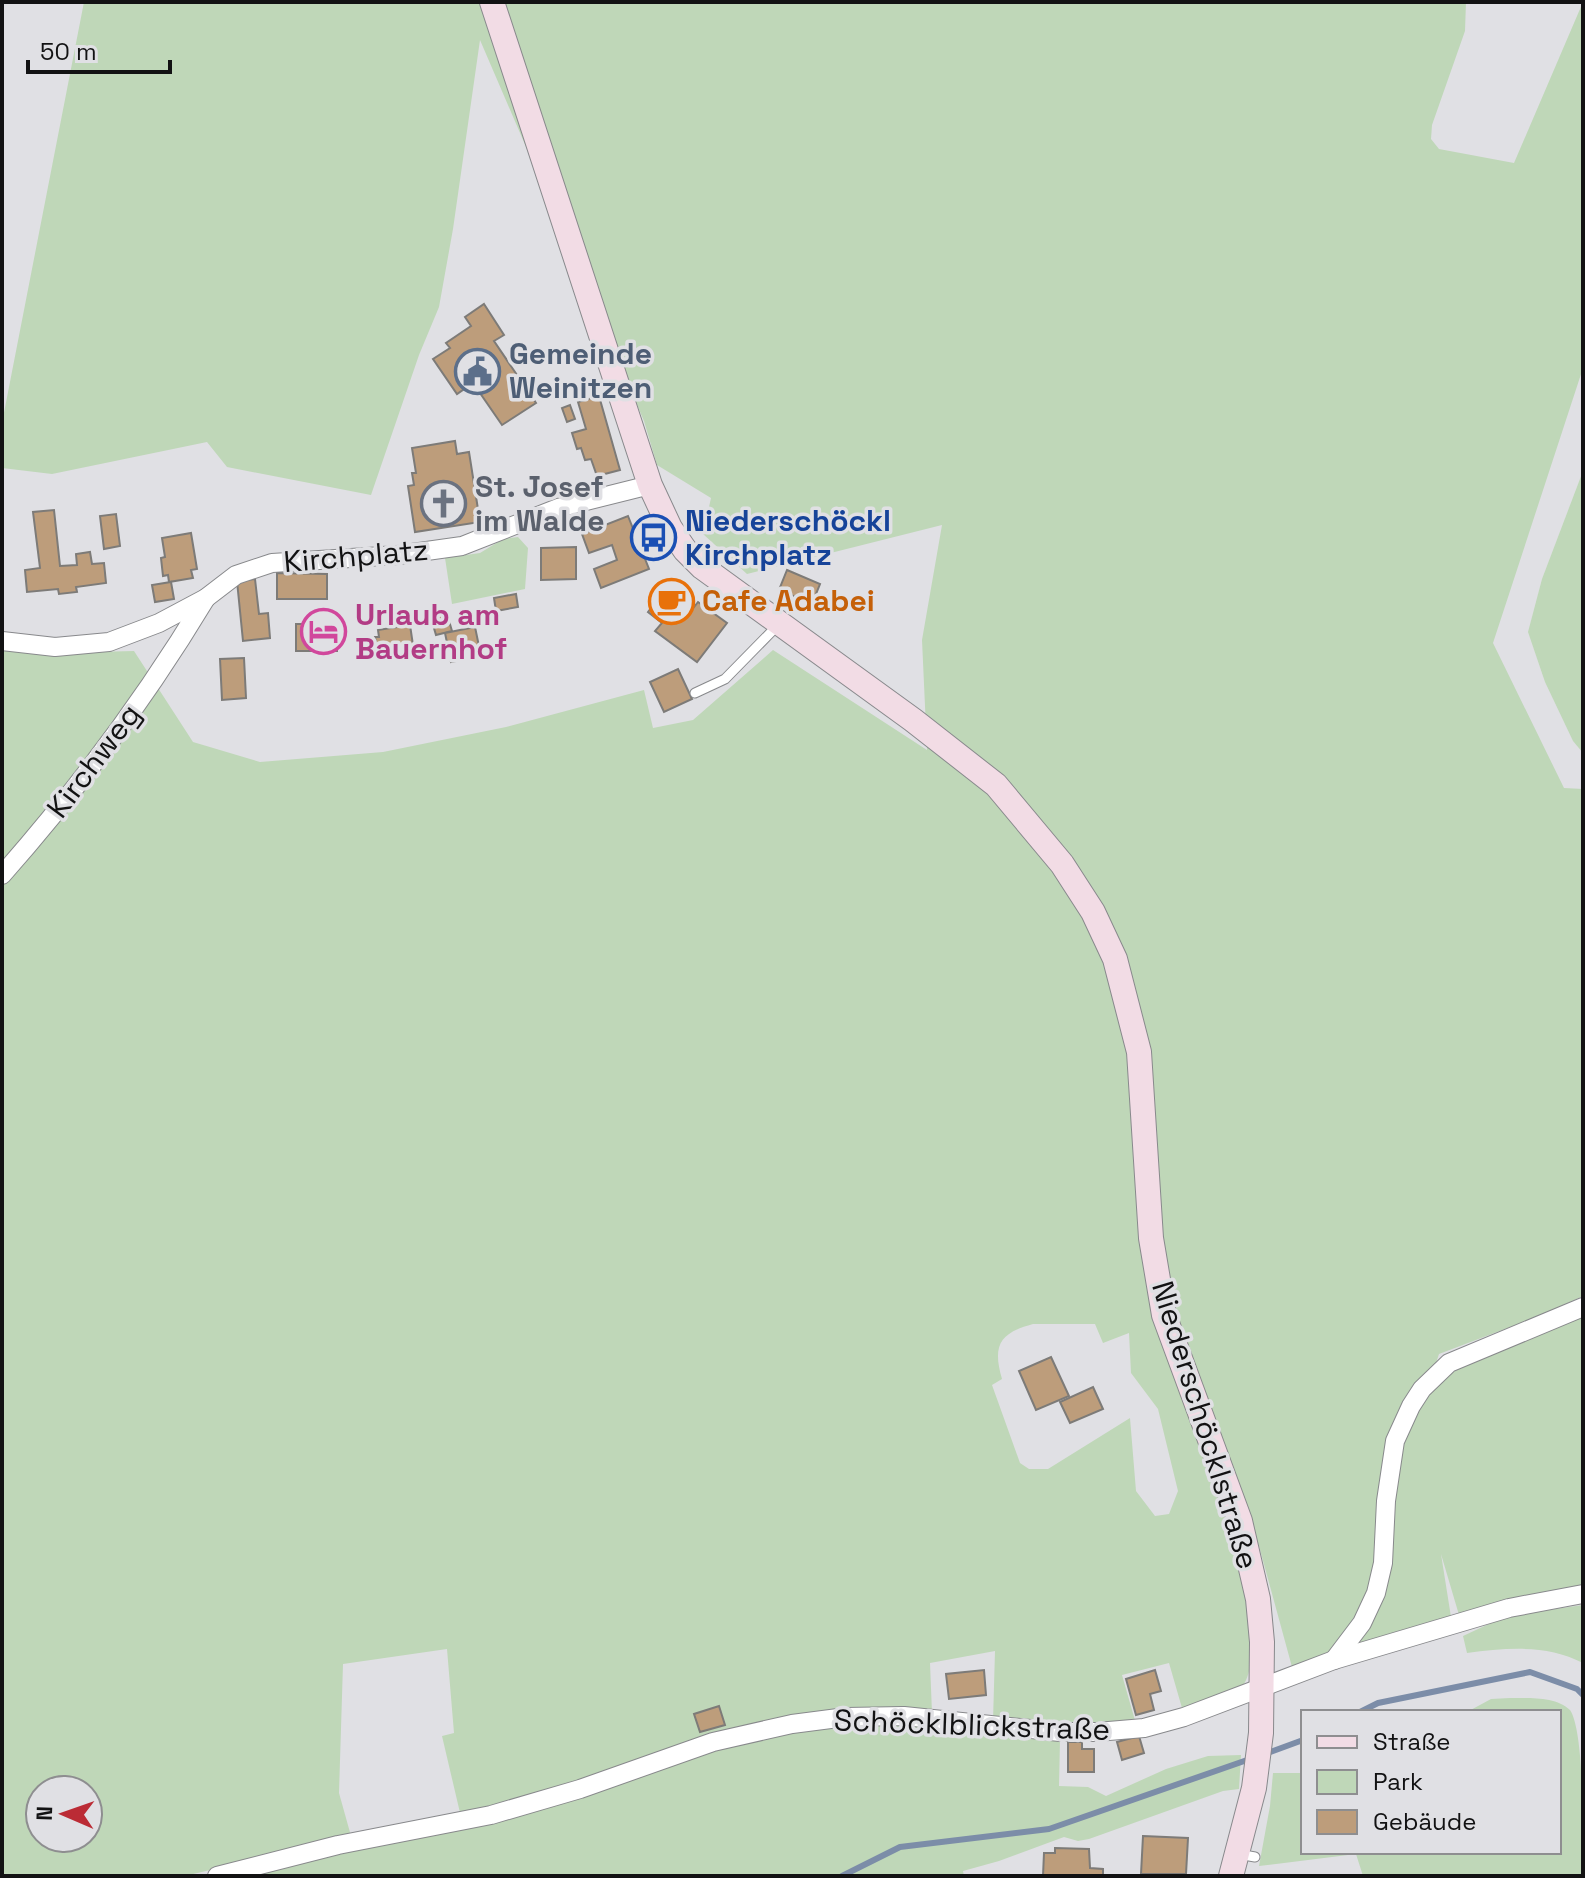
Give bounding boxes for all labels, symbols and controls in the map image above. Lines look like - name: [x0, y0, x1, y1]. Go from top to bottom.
- scale bar: [28, 24, 170, 74]
- text: 50 m: [40, 36, 97, 67]
- place label: Gemeinde Weinitzen: [509, 334, 652, 407]
- public building icon: Gemeinde Weinitzen: [454, 347, 502, 395]
- place label: St. Josef im Walde: [475, 467, 605, 540]
- church icon: St. Josef im Walde: [420, 480, 468, 528]
- place label: Niederschöckl Kirchplatz: [685, 501, 891, 574]
- bus stop icon: Niederschöckl Kirchplatz: [630, 514, 678, 562]
- street label: Kirchplatz: [282, 530, 430, 581]
- cafe icon: Cafe Adabei: [647, 577, 695, 625]
- place label: Cafe Adabei: [702, 581, 875, 620]
- place label: Urlaub am Bauernhof: [355, 595, 507, 668]
- hotel icon: Urlaub am Bauernhof: [300, 608, 348, 656]
- street label: Kirchweg: [38, 696, 149, 826]
- street label: Niederschöcklstraße: [1143, 1276, 1268, 1574]
- street label: Schöcklblickstraße: [833, 1700, 1111, 1749]
- legend: [1301, 1710, 1561, 1854]
- text: Straße: [1373, 1726, 1450, 1757]
- text: Park: [1373, 1766, 1423, 1797]
- north arrow: [24, 1774, 104, 1854]
- text: N: [30, 1805, 58, 1821]
- text: Gebäude: [1373, 1806, 1476, 1837]

